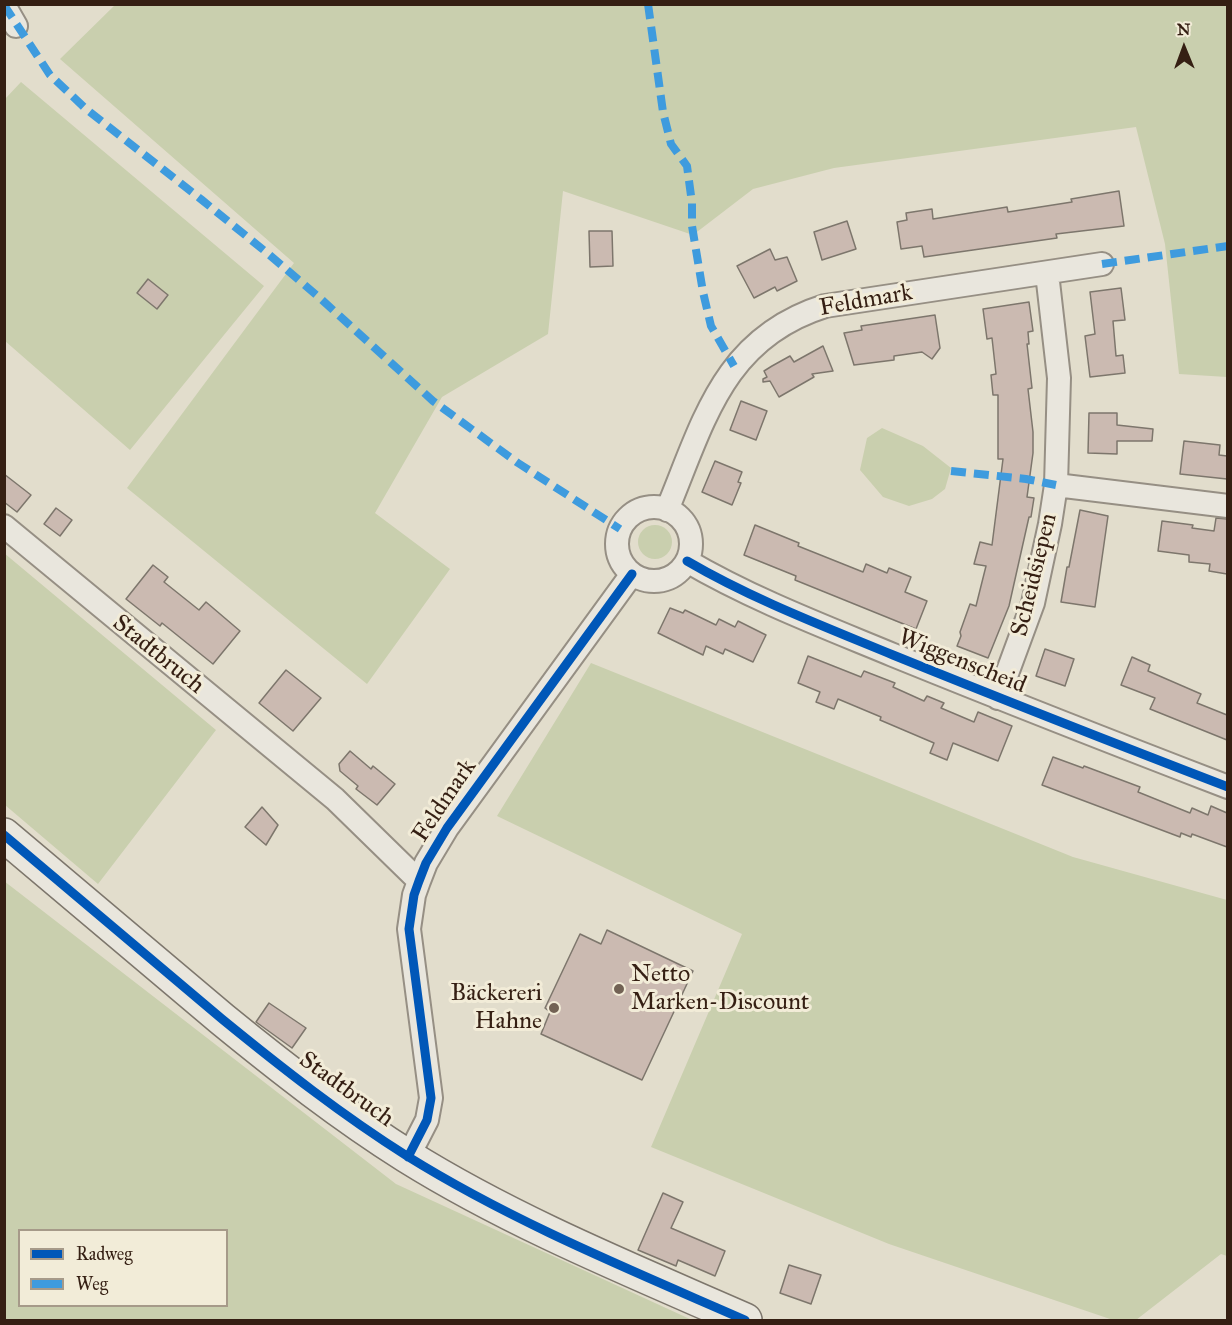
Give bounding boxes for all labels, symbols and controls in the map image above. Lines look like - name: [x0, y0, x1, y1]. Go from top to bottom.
- north arrow: [1154, 18, 1214, 78]
- text: N: [1177, 20, 1191, 39]
- street label: Feldmark: [817, 279, 915, 323]
- street label: Scheidsiepen: [1006, 510, 1064, 640]
- street label: Stadtbruch: [106, 609, 210, 701]
- street label: Wiggenscheid: [894, 623, 1030, 701]
- street label: Feldmark: [407, 754, 483, 848]
- place label: Netto Marken-Discount: [631, 961, 809, 1017]
- place label: Bäckereri Hahne: [450, 980, 542, 1036]
- marker: Netto Marken-Discount: [612, 982, 626, 996]
- marker: Bäckereri Hahne: [547, 1001, 561, 1015]
- street label: Stadtbruch: [293, 1046, 399, 1134]
- legend: [18, 1229, 228, 1307]
- text: Radweg: [76, 1243, 133, 1265]
- text: Weg: [76, 1273, 108, 1295]

